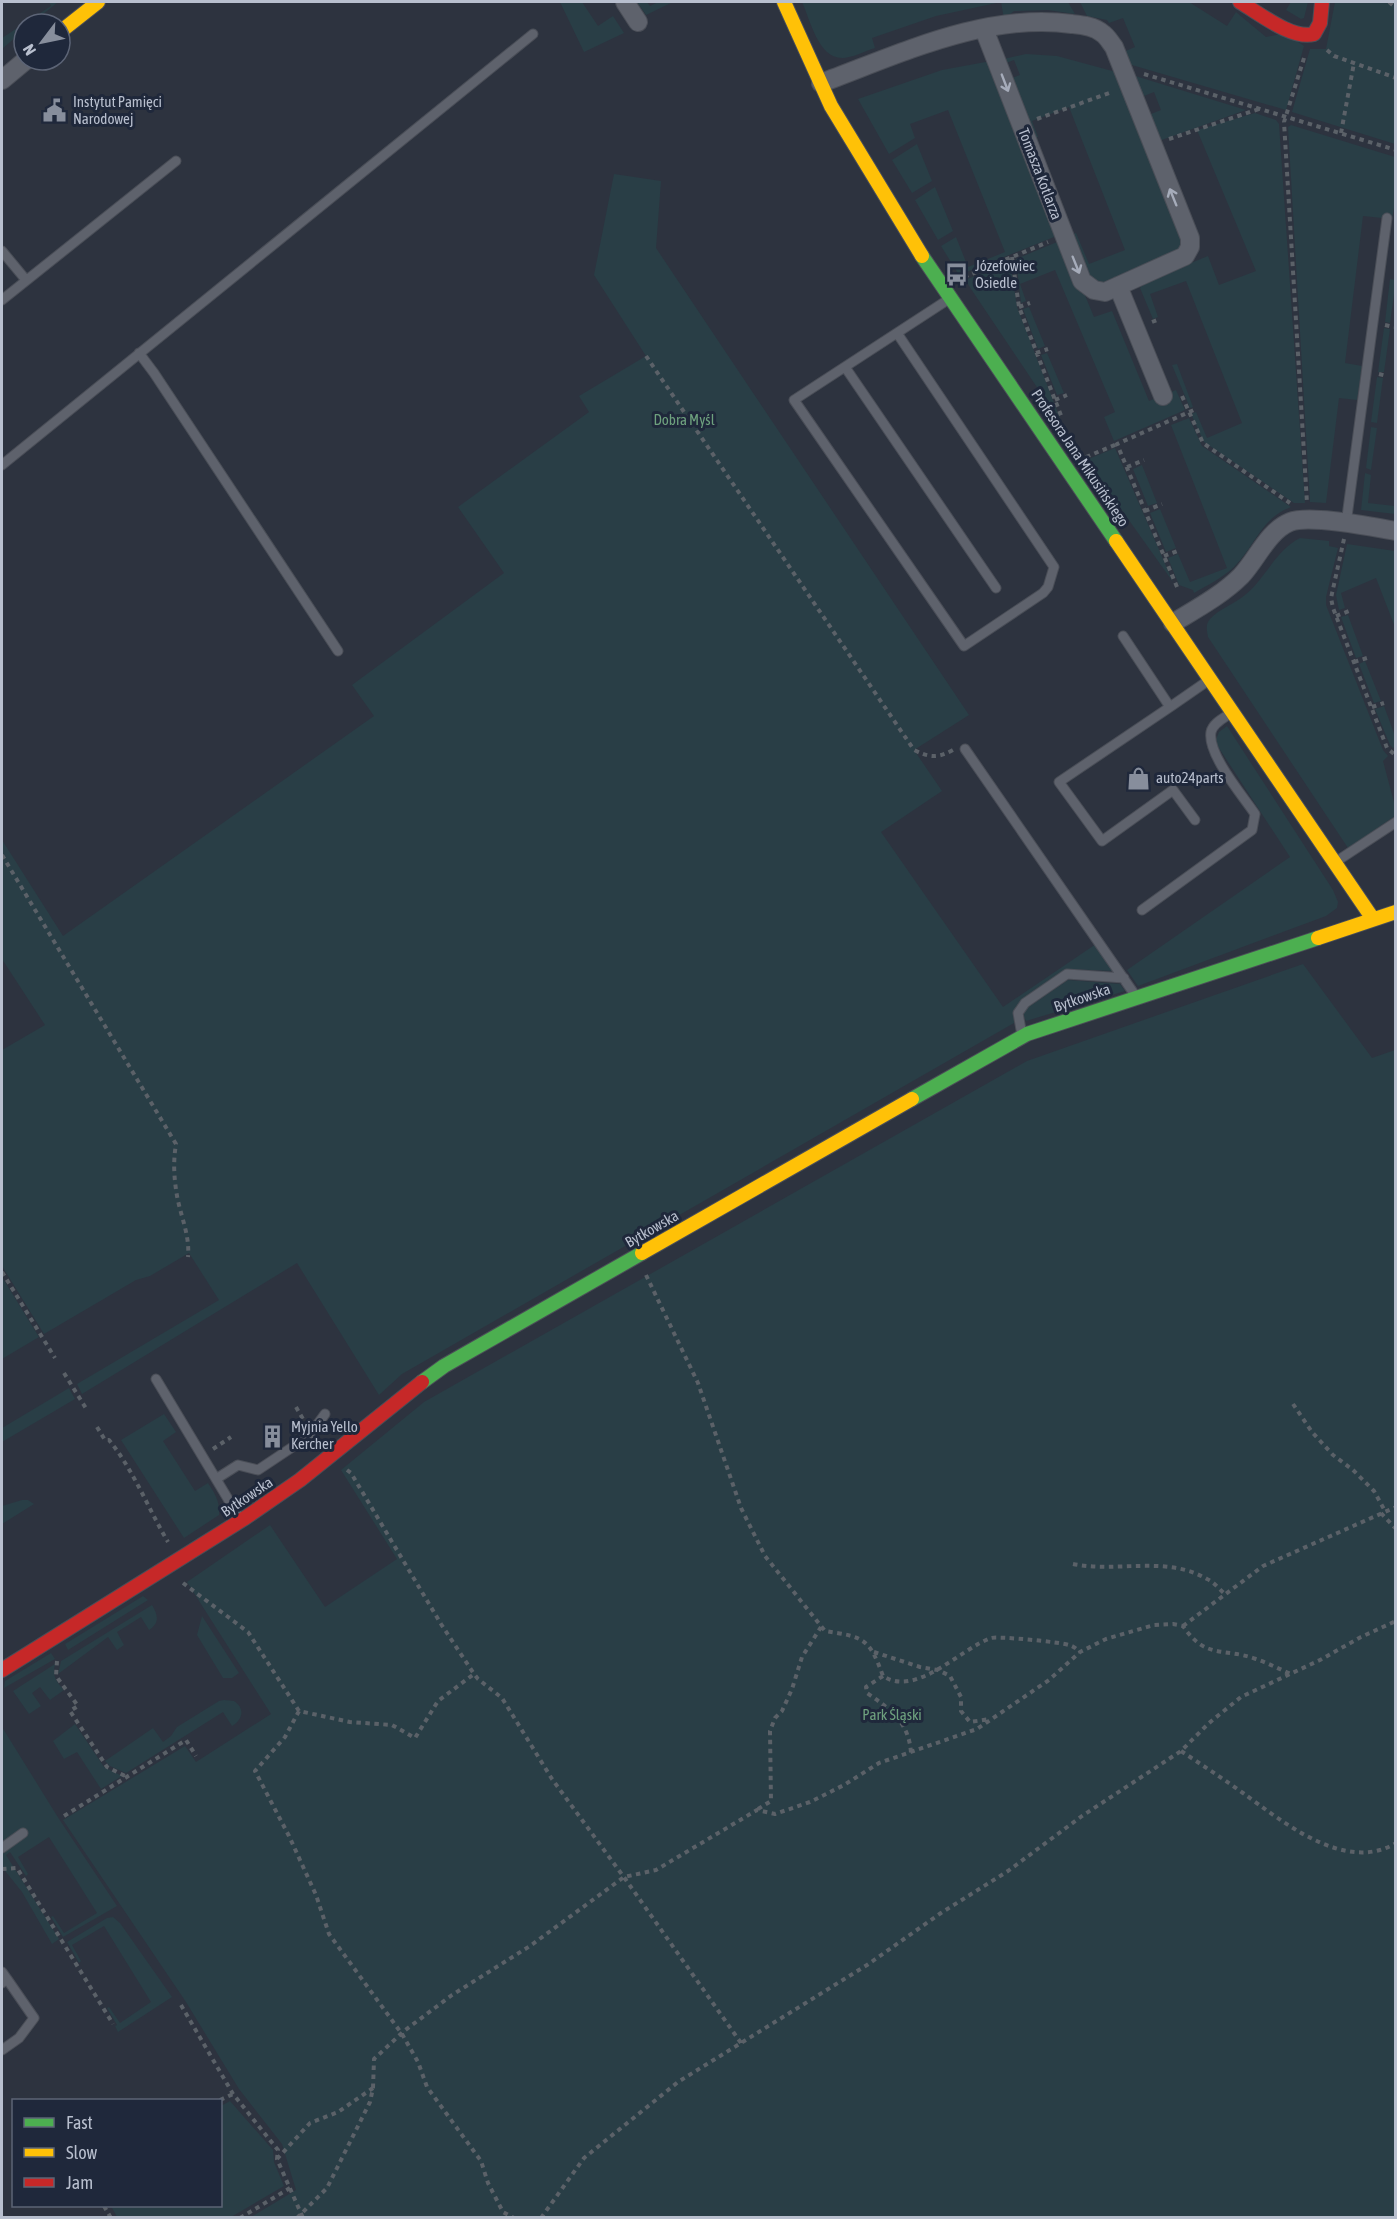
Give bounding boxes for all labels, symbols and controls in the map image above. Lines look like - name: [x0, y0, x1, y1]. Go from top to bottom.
- north arrow: [12, 12, 72, 72]
- text: N: [19, 41, 39, 59]
- one-way arrow: [1000, 74, 1011, 92]
- place label: Instytut Pamięci Narodowej: [73, 93, 162, 127]
- public building icon: Instytut Pamięci Narodowej: [42, 98, 68, 124]
- street label: Tomasza Kotlarza: [1015, 126, 1066, 222]
- one-way arrow: [1167, 188, 1178, 206]
- one-way arrow: [1071, 255, 1082, 274]
- place label: Józefowiec Osiedle: [975, 257, 1035, 291]
- bus stop icon: Józefowiec Osiedle: [944, 262, 970, 288]
- street label: Profesora Jana Mikusińskiego: [1028, 386, 1133, 529]
- park label: Dobra Myśl: [653, 411, 715, 428]
- shop icon: auto24parts: [1125, 765, 1151, 791]
- place label: auto24parts: [1156, 769, 1224, 786]
- street label: Bytkowska: [1051, 980, 1112, 1015]
- street label: Bytkowska: [622, 1207, 681, 1251]
- place label: Myjnia Yello Kercher: [291, 1418, 358, 1452]
- building icon: Myjnia Yello Kercher: [260, 1423, 286, 1449]
- street label: Bytkowska: [218, 1473, 276, 1520]
- park label: Park Śląski: [862, 1706, 922, 1723]
- legend: [12, 2099, 222, 2207]
- text: Fast: [66, 2112, 93, 2133]
- text: Slow: [66, 2142, 97, 2163]
- text: Jam: [66, 2172, 93, 2193]

